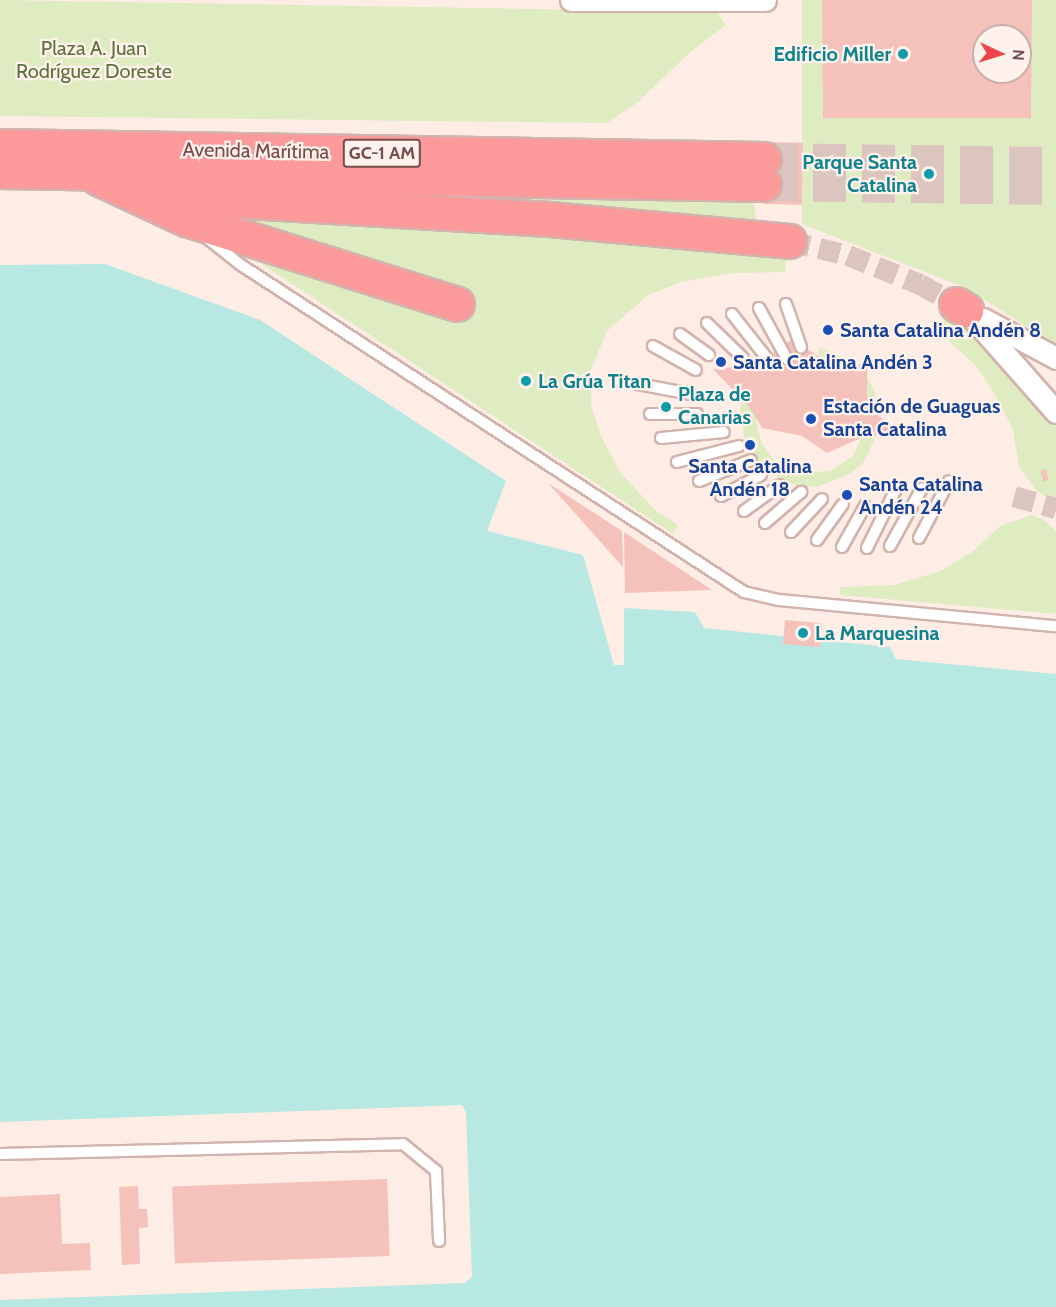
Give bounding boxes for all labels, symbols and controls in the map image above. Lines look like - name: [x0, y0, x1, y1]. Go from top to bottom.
- north arrow: [972, 24, 1032, 84]
- park label: Plaza A. Juan Rodríguez Doreste: [16, 36, 172, 83]
- place label: Edificio Miller: [773, 42, 891, 66]
- marker: Edificio Miller: [896, 47, 910, 61]
- text: N: [1009, 49, 1028, 61]
- street label: Avenida Marítima: [183, 138, 329, 164]
- road number: GC-1 AM: [342, 138, 422, 168]
- place label: Parque Santa Catalina: [802, 150, 917, 197]
- marker: Parque Santa Catalina: [922, 167, 936, 181]
- place label: Santa Catalina Andén 8: [840, 318, 1041, 342]
- marker: Santa Catalina Andén 8: [821, 323, 835, 337]
- place label: Santa Catalina Andén 3: [733, 350, 933, 374]
- marker: Santa Catalina Andén 3: [714, 355, 728, 369]
- place label: La Grúa Titan: [538, 369, 651, 393]
- marker: La Grúa Titan: [519, 374, 533, 388]
- place label: Plaza de Canarias: [678, 383, 751, 430]
- place label: Estación de Guaguas Santa Catalina: [823, 395, 1000, 442]
- marker: Plaza de Canarias: [659, 400, 673, 414]
- marker: Estación de Guaguas Santa Catalina: [804, 412, 818, 426]
- marker: Santa Catalina Andén 18: [743, 438, 757, 452]
- place label: Santa Catalina Andén 18: [688, 454, 812, 501]
- place label: Santa Catalina Andén 24: [859, 472, 983, 519]
- marker: Santa Catalina Andén 24: [840, 488, 854, 502]
- place label: La Marquesina: [815, 621, 939, 645]
- marker: La Marquesina: [796, 626, 810, 640]

